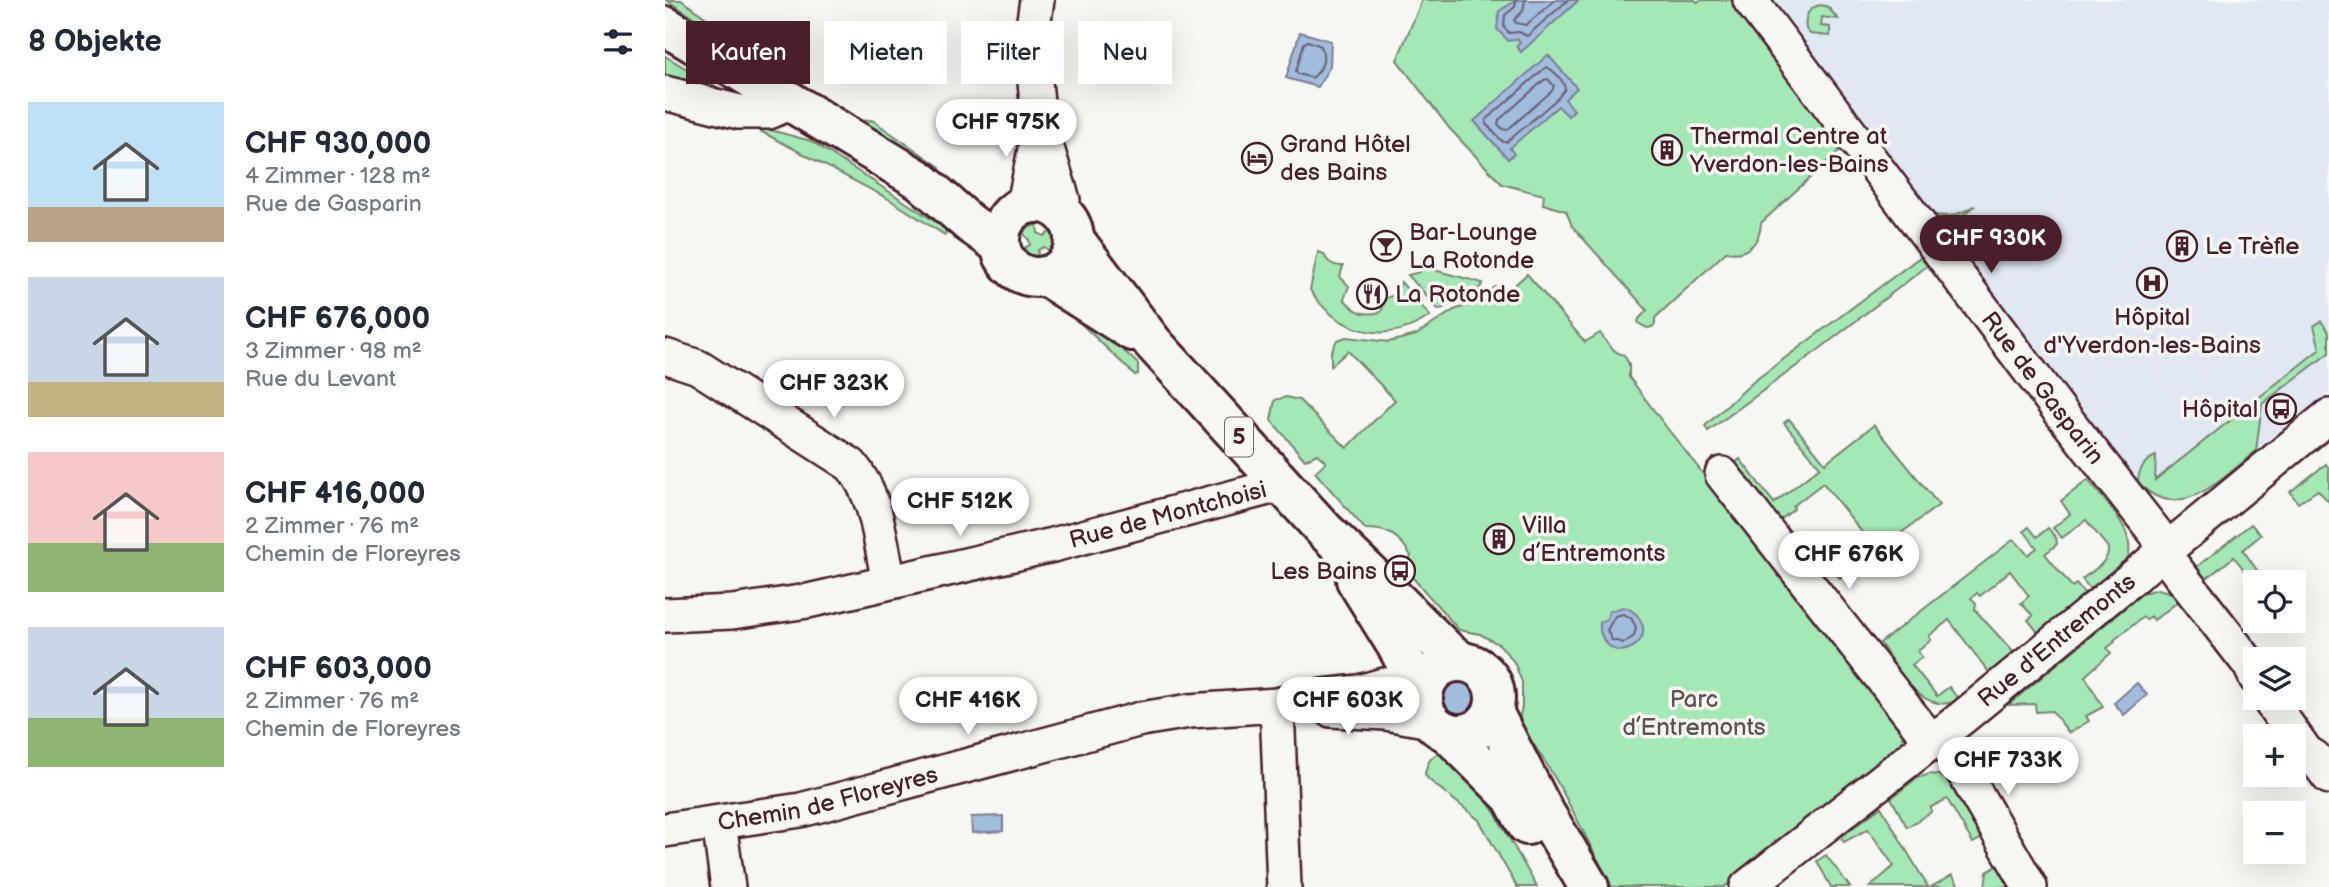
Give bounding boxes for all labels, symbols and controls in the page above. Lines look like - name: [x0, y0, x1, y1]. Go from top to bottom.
- chip: Kaufen: [686, 21, 810, 84]
- chip: Mieten: [824, 21, 947, 84]
- chip: Filter: [961, 21, 1064, 84]
- chip: Neu: [1078, 21, 1172, 84]
- icon: filters: [599, 23, 637, 61]
- text: 8 Objekte: [28, 24, 162, 60]
- pin: CHF 975K: [934, 100, 1078, 159]
- text: CHF 975K: [952, 108, 1060, 136]
- place label: Thermal Centre at Yverdon-les-Bains: [1689, 122, 1889, 179]
- text: CHF 930,000: [245, 126, 431, 162]
- icon: home: [84, 130, 168, 214]
- place label: Grand Hôtel des Bains: [1280, 130, 1411, 187]
- building icon: Thermal Centre at Yverdon-les-Bains: [1650, 133, 1684, 167]
- hotel icon: Grand Hôtel des Bains: [1240, 141, 1274, 175]
- text: 4 Zimmer · 128 m²: [245, 162, 431, 190]
- text: Rue de Gasparin: [245, 190, 422, 218]
- pin: CHF 930K: [1919, 216, 2063, 275]
- place label: Bar-Lounge La Rotonde: [1409, 218, 1537, 275]
- text: CHF 930K: [1936, 224, 2046, 252]
- bar icon: Bar-Lounge La Rotonde: [1369, 229, 1403, 263]
- building icon: Le Trèfle: [2165, 229, 2199, 263]
- place label: Le Trèfle: [2205, 232, 2299, 261]
- hospital icon: Hôpital d'Yverdon-les-Bains: [2135, 266, 2169, 300]
- restaurant icon: La Rotonde: [1355, 277, 1389, 311]
- place label: La Rotonde: [1395, 280, 1520, 309]
- text: CHF 676,000: [245, 301, 430, 337]
- place label: Hôpital d'Yverdon-les-Bains: [2043, 303, 2261, 360]
- icon: home: [84, 305, 168, 389]
- street label: Rue de Gasparin: [1975, 306, 2110, 470]
- text: 3 Zimmer · 98 m²: [245, 337, 422, 365]
- pin: CHF 323K: [762, 360, 906, 420]
- text: Rue du Levant: [245, 365, 396, 393]
- text: CHF 323K: [779, 369, 889, 397]
- bus stop icon: Hôpital: [2264, 392, 2298, 426]
- place label: Hôpital: [2182, 395, 2258, 424]
- road number: 5: [1225, 418, 1253, 457]
- street label: Rue de Montchoisi: [1066, 474, 1270, 555]
- text: CHF 416,000: [245, 476, 425, 512]
- pin: CHF 512K: [888, 478, 1032, 538]
- icon: home: [84, 480, 168, 564]
- text: CHF 512K: [907, 487, 1013, 515]
- place label: Villa d’Entremonts: [1522, 511, 1665, 568]
- text: 2 Zimmer · 76 m²: [245, 512, 419, 540]
- building icon: Villa d’Entremonts: [1482, 522, 1516, 556]
- pin: CHF 676K: [1777, 532, 1921, 591]
- text: Chemin de Floreyres: [245, 540, 461, 568]
- text: CHF 676K: [1794, 540, 1904, 568]
- bus stop icon: Les Bains: [1383, 554, 1417, 588]
- place label: Les Bains: [1270, 557, 1377, 586]
- street label: Rue d'Entremonts: [1972, 567, 2141, 713]
- map controls: [2243, 570, 2306, 864]
- button: locate: [2243, 570, 2306, 633]
- button: layers: [2243, 647, 2306, 710]
- text: CHF 603,000: [245, 651, 432, 687]
- icon: home: [84, 655, 168, 739]
- pin: CHF 416K: [896, 678, 1040, 737]
- pin: CHF 603K: [1276, 678, 1420, 737]
- park label: Parc d’Entremonts: [1622, 685, 1766, 742]
- text: CHF 416K: [915, 686, 1021, 714]
- text: CHF 603K: [1293, 686, 1403, 714]
- text: 2 Zimmer · 76 m²: [245, 687, 419, 715]
- text: Chemin de Floreyres: [245, 715, 461, 743]
- button: +: [2243, 724, 2306, 787]
- pin: CHF 733K: [1936, 738, 2080, 797]
- text: CHF 733K: [1954, 746, 2062, 774]
- street label: Chemin de Floreyres: [716, 759, 941, 837]
- button: −: [2243, 801, 2306, 864]

